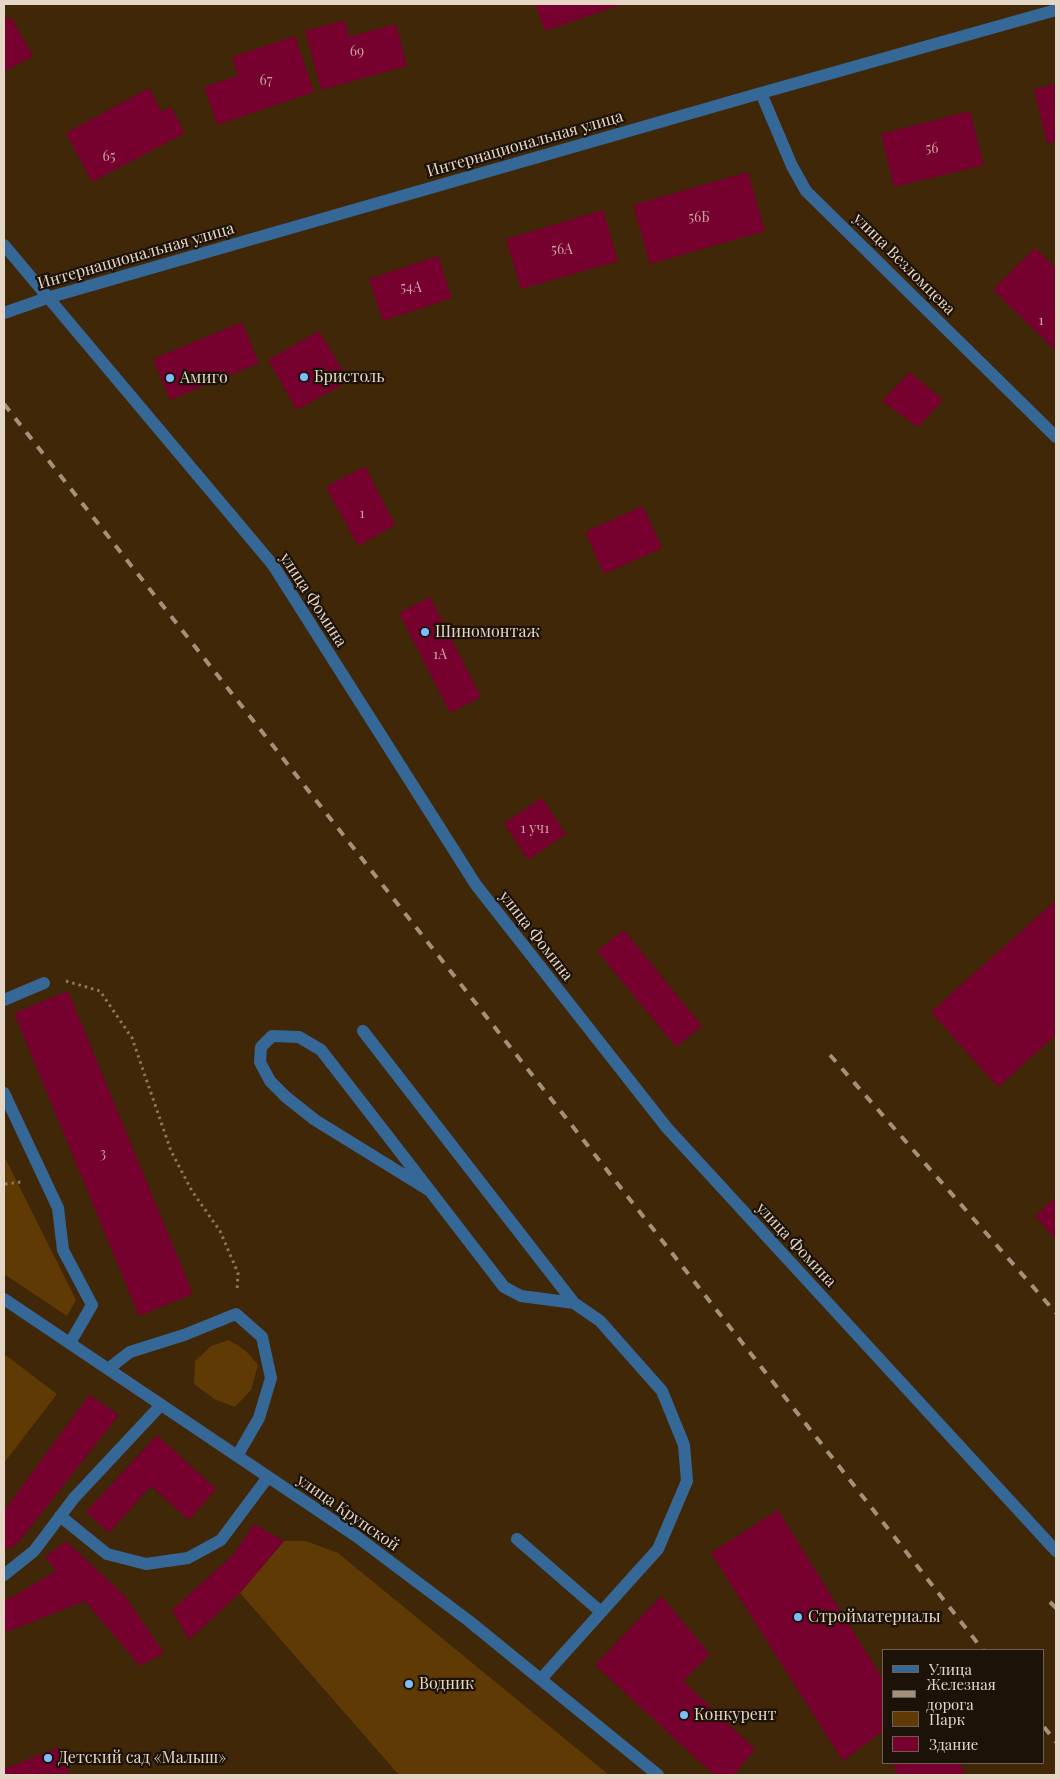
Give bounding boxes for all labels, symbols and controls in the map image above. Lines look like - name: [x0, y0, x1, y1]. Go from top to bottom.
- house number: 69: [350, 44, 364, 60]
- house number: 67: [260, 73, 272, 89]
- street label: Интернациональная улица: [425, 107, 625, 181]
- house number: 56: [925, 141, 939, 157]
- house number: 65: [102, 149, 116, 165]
- street label: улица Везломцева: [849, 209, 959, 319]
- house number: 56Б: [688, 210, 710, 226]
- street label: Интернациональная улица: [36, 219, 236, 293]
- house number: 56А: [551, 242, 573, 258]
- house number: 54А: [400, 280, 422, 296]
- house number: 1: [1038, 313, 1044, 329]
- place label: Бристоль: [314, 367, 384, 387]
- place label: Амиго: [180, 368, 228, 388]
- marker: Бристоль: [298, 371, 310, 383]
- marker: Амиго: [164, 372, 176, 384]
- house number: 1: [359, 506, 365, 522]
- street label: улица Фомина: [275, 549, 351, 651]
- place label: Шиномонтаж: [435, 622, 540, 642]
- marker: Шиномонтаж: [419, 626, 431, 638]
- house number: 1А: [433, 647, 447, 663]
- house number: 1 уч1: [521, 821, 549, 837]
- street label: улица Фомина: [495, 887, 577, 985]
- house number: 3: [100, 1146, 106, 1162]
- street label: улица Фомина: [752, 1199, 840, 1291]
- street label: улица Крупской: [293, 1471, 403, 1555]
- place label: Стройматериалы: [808, 1607, 941, 1627]
- marker: Стройматериалы: [792, 1611, 804, 1623]
- legend: [882, 1649, 1045, 1764]
- text: Улица: [929, 1659, 972, 1679]
- place label: Водник: [419, 1674, 474, 1694]
- text: Железная дорога: [926, 1674, 996, 1714]
- marker: Водник: [403, 1678, 415, 1690]
- place label: Конкурент: [694, 1705, 776, 1725]
- marker: Конкурент: [678, 1709, 690, 1721]
- text: Парк: [929, 1709, 965, 1729]
- text: Здание: [929, 1734, 978, 1754]
- place label: Детский сад «Малыш»: [58, 1748, 226, 1768]
- marker: Детский сад «Малыш»: [42, 1752, 54, 1764]

